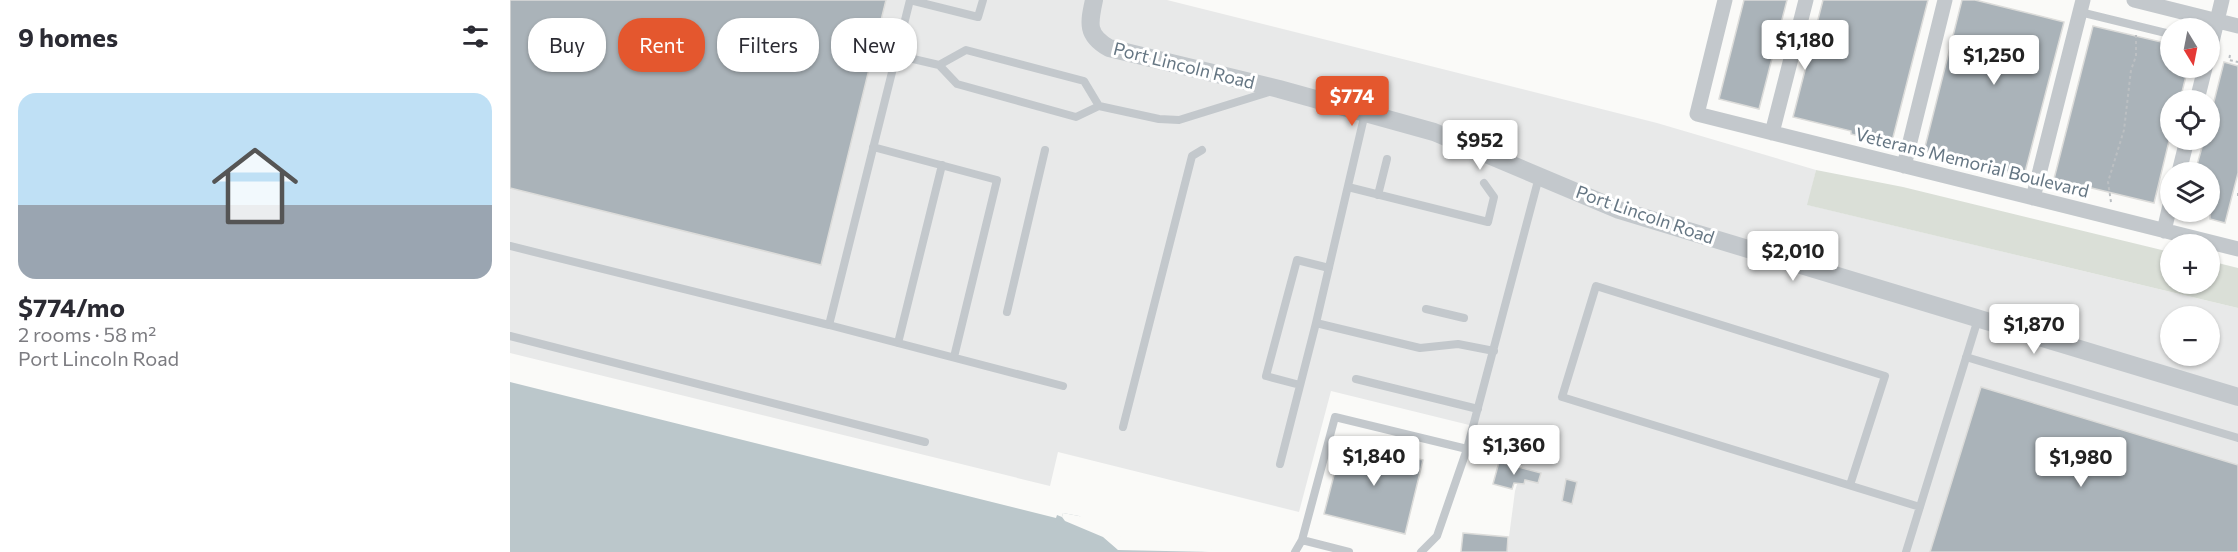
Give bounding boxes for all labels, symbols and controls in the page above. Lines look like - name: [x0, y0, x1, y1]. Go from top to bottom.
- chip: Buy: [528, 18, 606, 72]
- chip: Rent: [618, 18, 705, 72]
- chip: Filters: [717, 18, 819, 72]
- chip: New: [831, 18, 917, 72]
- north arrow: [2160, 18, 2220, 78]
- map controls: [2160, 18, 2220, 366]
- icon: filters: [459, 20, 492, 53]
- pin: $1,180: [1756, 20, 1854, 71]
- text: 9 homes: [18, 21, 118, 52]
- text: $1,180: [1776, 27, 1834, 51]
- pin: $1,250: [1945, 35, 2043, 86]
- street label: Port Lincoln Road: [1111, 37, 1257, 93]
- text: $1,250: [1963, 42, 2025, 66]
- pin: $774: [1316, 76, 1388, 127]
- text: $774: [1330, 83, 1374, 107]
- button: locate: [2160, 90, 2220, 150]
- pin: $952: [1444, 120, 1516, 171]
- street label: Veterans Memorial Boulevard: [1853, 122, 2091, 202]
- text: $952: [1457, 127, 1503, 151]
- icon: home: [201, 132, 309, 240]
- button: layers: [2160, 162, 2220, 222]
- street label: Port Lincoln Road: [1573, 180, 1717, 248]
- pin: $2,010: [1744, 231, 1842, 282]
- button: +: [2160, 234, 2220, 294]
- text: $2,010: [1761, 238, 1825, 262]
- text: $774/mo: [18, 291, 125, 322]
- pin: $1,870: [1985, 304, 2083, 355]
- button: −: [2160, 306, 2220, 366]
- text: $1,870: [2003, 311, 2065, 335]
- text: 2 rooms · 58 m²: [18, 322, 156, 346]
- text: Port Lincoln Road: [18, 346, 179, 370]
- pin: $1,360: [1465, 425, 1563, 476]
- text: $1,360: [1483, 432, 1545, 456]
- pin: $1,840: [1325, 436, 1423, 487]
- pin: $1,980: [2032, 437, 2130, 488]
- text: $1,840: [1342, 443, 1406, 467]
- text: $1,980: [2049, 444, 2113, 468]

